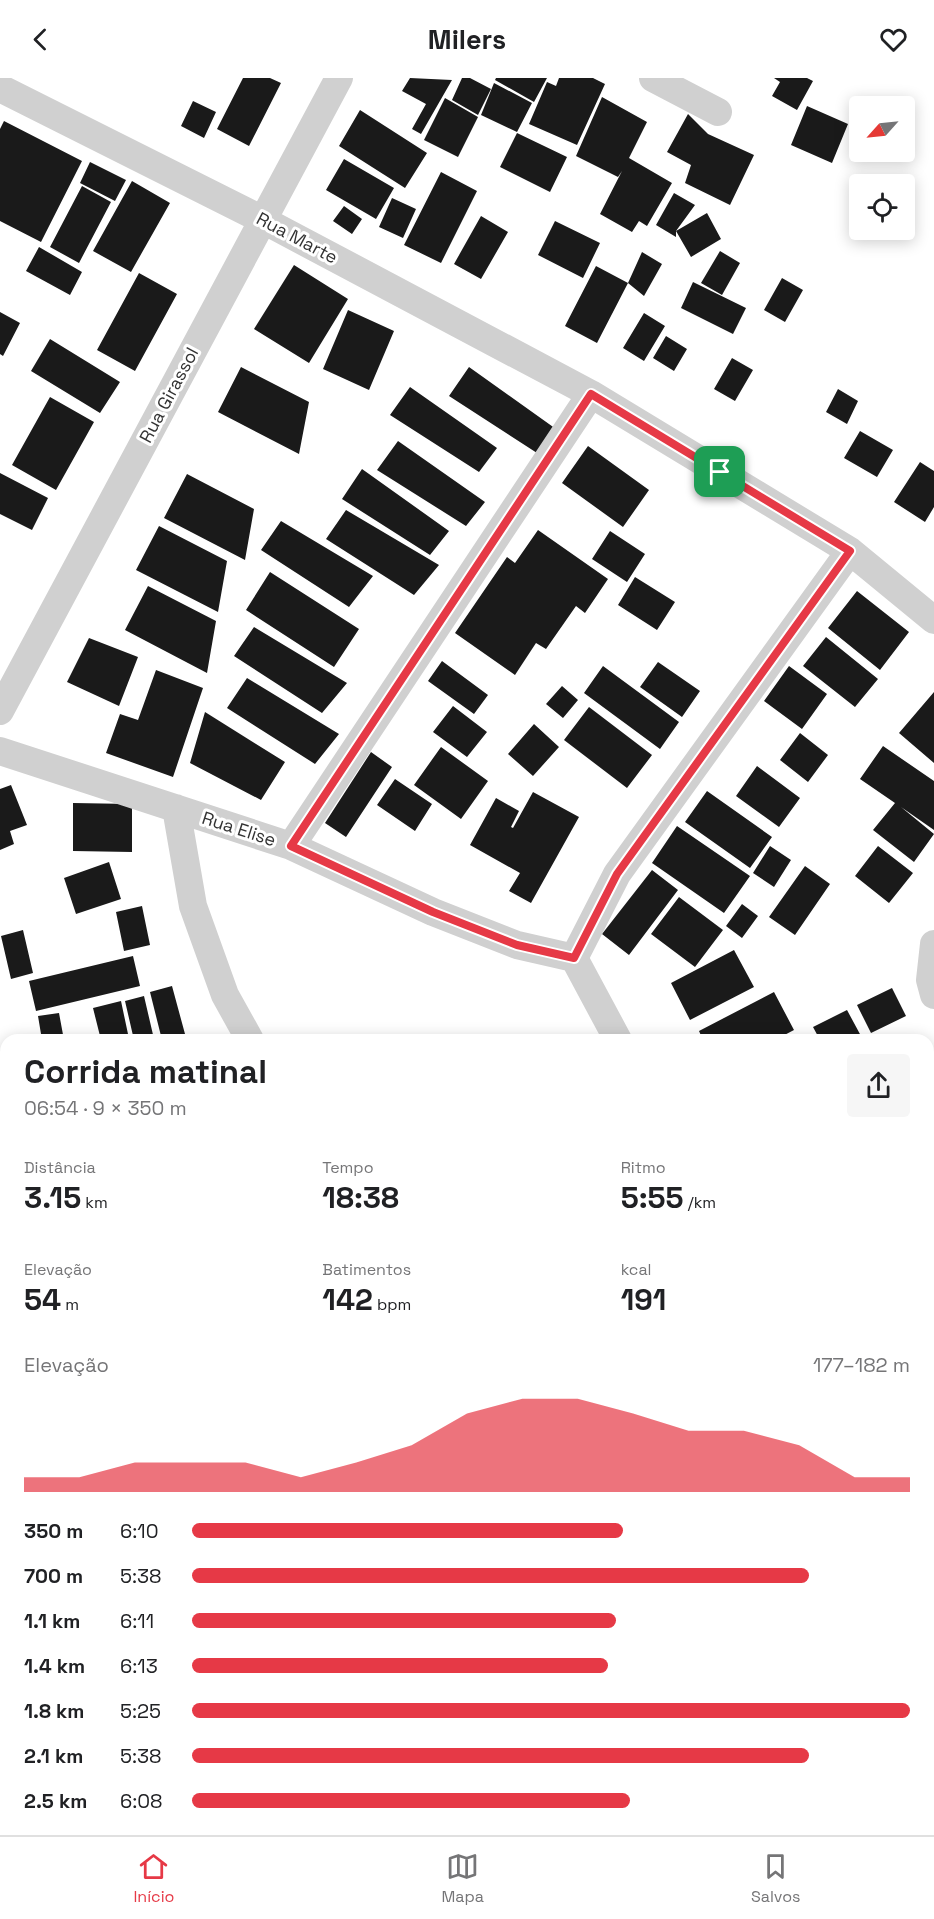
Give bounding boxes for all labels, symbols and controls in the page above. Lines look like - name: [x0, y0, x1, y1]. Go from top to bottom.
- text: Milers: [428, 22, 506, 57]
- icon: back: [24, 23, 57, 56]
- icon: heart: [877, 23, 910, 56]
- north arrow: [849, 96, 915, 162]
- map controls: [849, 96, 915, 240]
- button: locate: [849, 174, 915, 240]
- street label: Rua Marte: [253, 207, 342, 269]
- street label: Rua Girassol: [134, 343, 203, 446]
- pin: [694, 446, 745, 497]
- icon: arrive: [703, 455, 736, 488]
- street label: Rua Elise: [199, 806, 279, 851]
- text: Corrida matinal: [24, 1051, 267, 1093]
- button: share: [847, 1054, 910, 1117]
- text: 06:54 · 9 × 350 m: [24, 1095, 187, 1121]
- text: Distância: [24, 1157, 96, 1178]
- text: Tempo: [322, 1157, 374, 1178]
- text: Ritmo: [621, 1157, 666, 1178]
- text: 3.15: [24, 1178, 81, 1217]
- text: 18:38: [322, 1178, 399, 1217]
- text: 5:55: [621, 1178, 684, 1217]
- text: km: [81, 1192, 108, 1213]
- text: /km: [684, 1192, 716, 1213]
- text: Elevação: [24, 1259, 92, 1280]
- text: Batimentos: [322, 1259, 411, 1280]
- text: kcal: [621, 1259, 652, 1280]
- text: 54: [24, 1280, 61, 1319]
- text: 142: [322, 1280, 373, 1319]
- text: 191: [621, 1280, 666, 1319]
- text: m: [61, 1294, 79, 1315]
- text: bpm: [373, 1294, 411, 1315]
- text: Elevação: [24, 1352, 109, 1378]
- text: 177–182 m: [813, 1352, 910, 1378]
- text: 350 m: [24, 1518, 83, 1544]
- text: 6:10: [120, 1518, 158, 1544]
- text: 700 m: [24, 1563, 83, 1589]
- text: 5:38: [120, 1563, 162, 1589]
- text: 1.1 km: [24, 1608, 80, 1634]
- text: 6:11: [120, 1608, 154, 1634]
- text: 1.4 km: [24, 1653, 85, 1679]
- text: 6:13: [120, 1653, 158, 1679]
- text: 1.8 km: [24, 1698, 84, 1724]
- text: 5:25: [120, 1698, 161, 1724]
- text: 2.1 km: [24, 1743, 83, 1769]
- text: 5:38: [120, 1743, 162, 1769]
- text: 2.5 km: [24, 1788, 87, 1814]
- text: 6:08: [120, 1788, 163, 1814]
- tab: Início: [133, 1850, 174, 1907]
- tab: Mapa: [441, 1850, 484, 1907]
- tab: Salvos: [751, 1850, 800, 1907]

